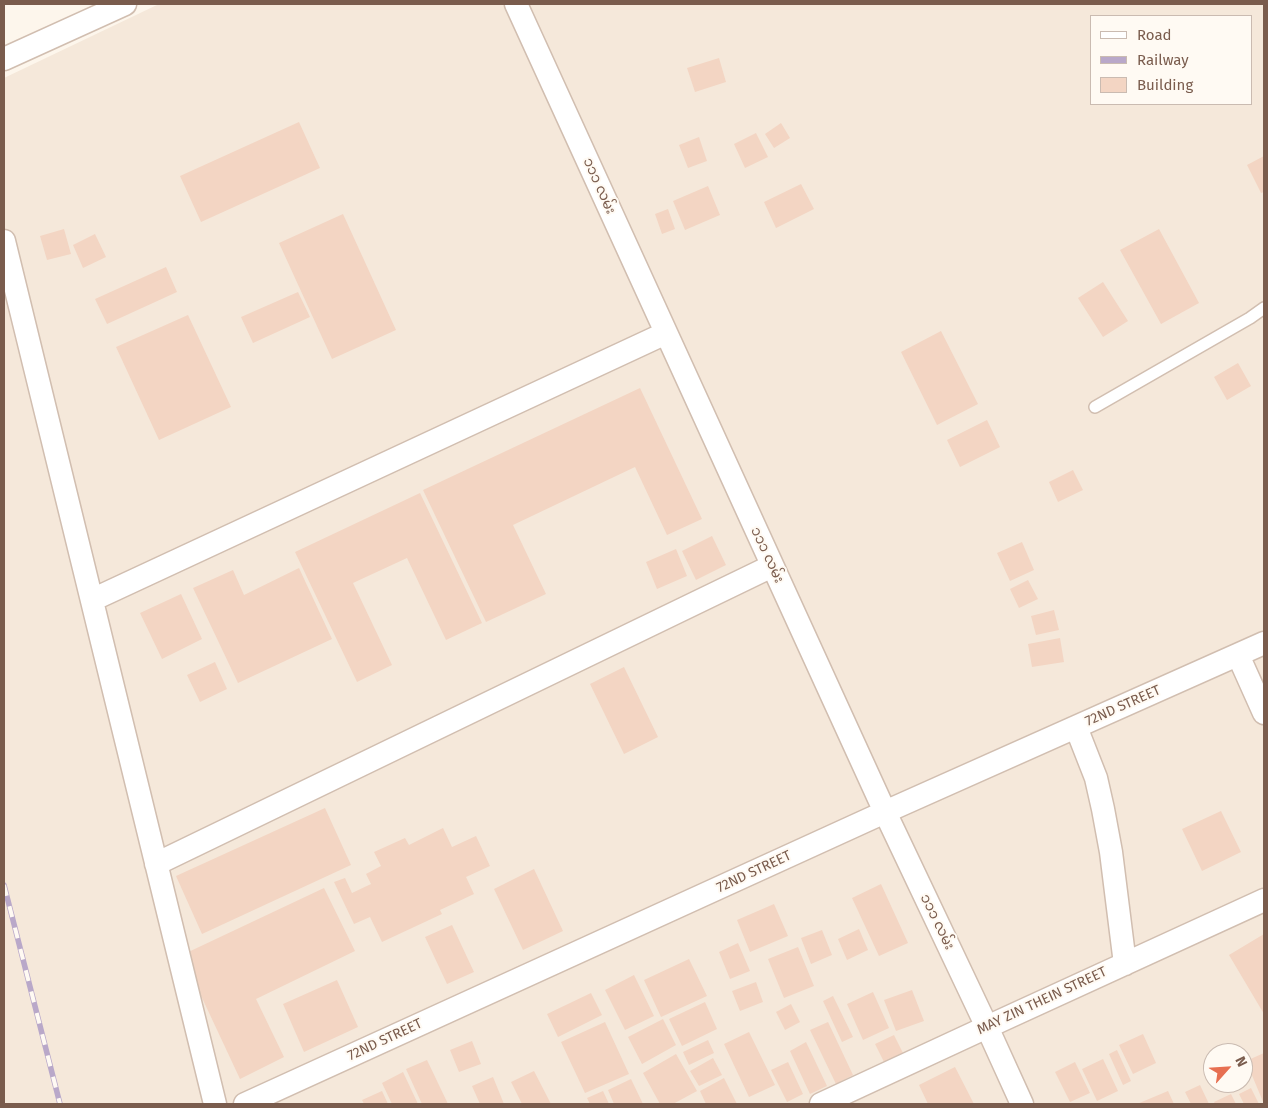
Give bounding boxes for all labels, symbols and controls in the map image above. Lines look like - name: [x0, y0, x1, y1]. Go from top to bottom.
- legend: [1090, 15, 1253, 105]
- text: Road: [1137, 26, 1172, 44]
- text: Railway: [1137, 51, 1189, 69]
- text: Building: [1137, 76, 1193, 94]
- street label: ၁၁၁ လမ်း: [579, 155, 619, 217]
- street label: ၁၁၁ လမ်း: [747, 524, 787, 586]
- street label: 72ND STREET: [1083, 682, 1163, 730]
- street label: 72ND STREET: [714, 847, 794, 897]
- street label: ၁၁၁ လမ်း: [916, 891, 958, 953]
- street label: MAY ZIN THEIN STREET: [974, 964, 1110, 1038]
- street label: 72ND STREET: [345, 1015, 425, 1065]
- north arrow: [1203, 1043, 1253, 1093]
- text: N: [1231, 1054, 1251, 1070]

